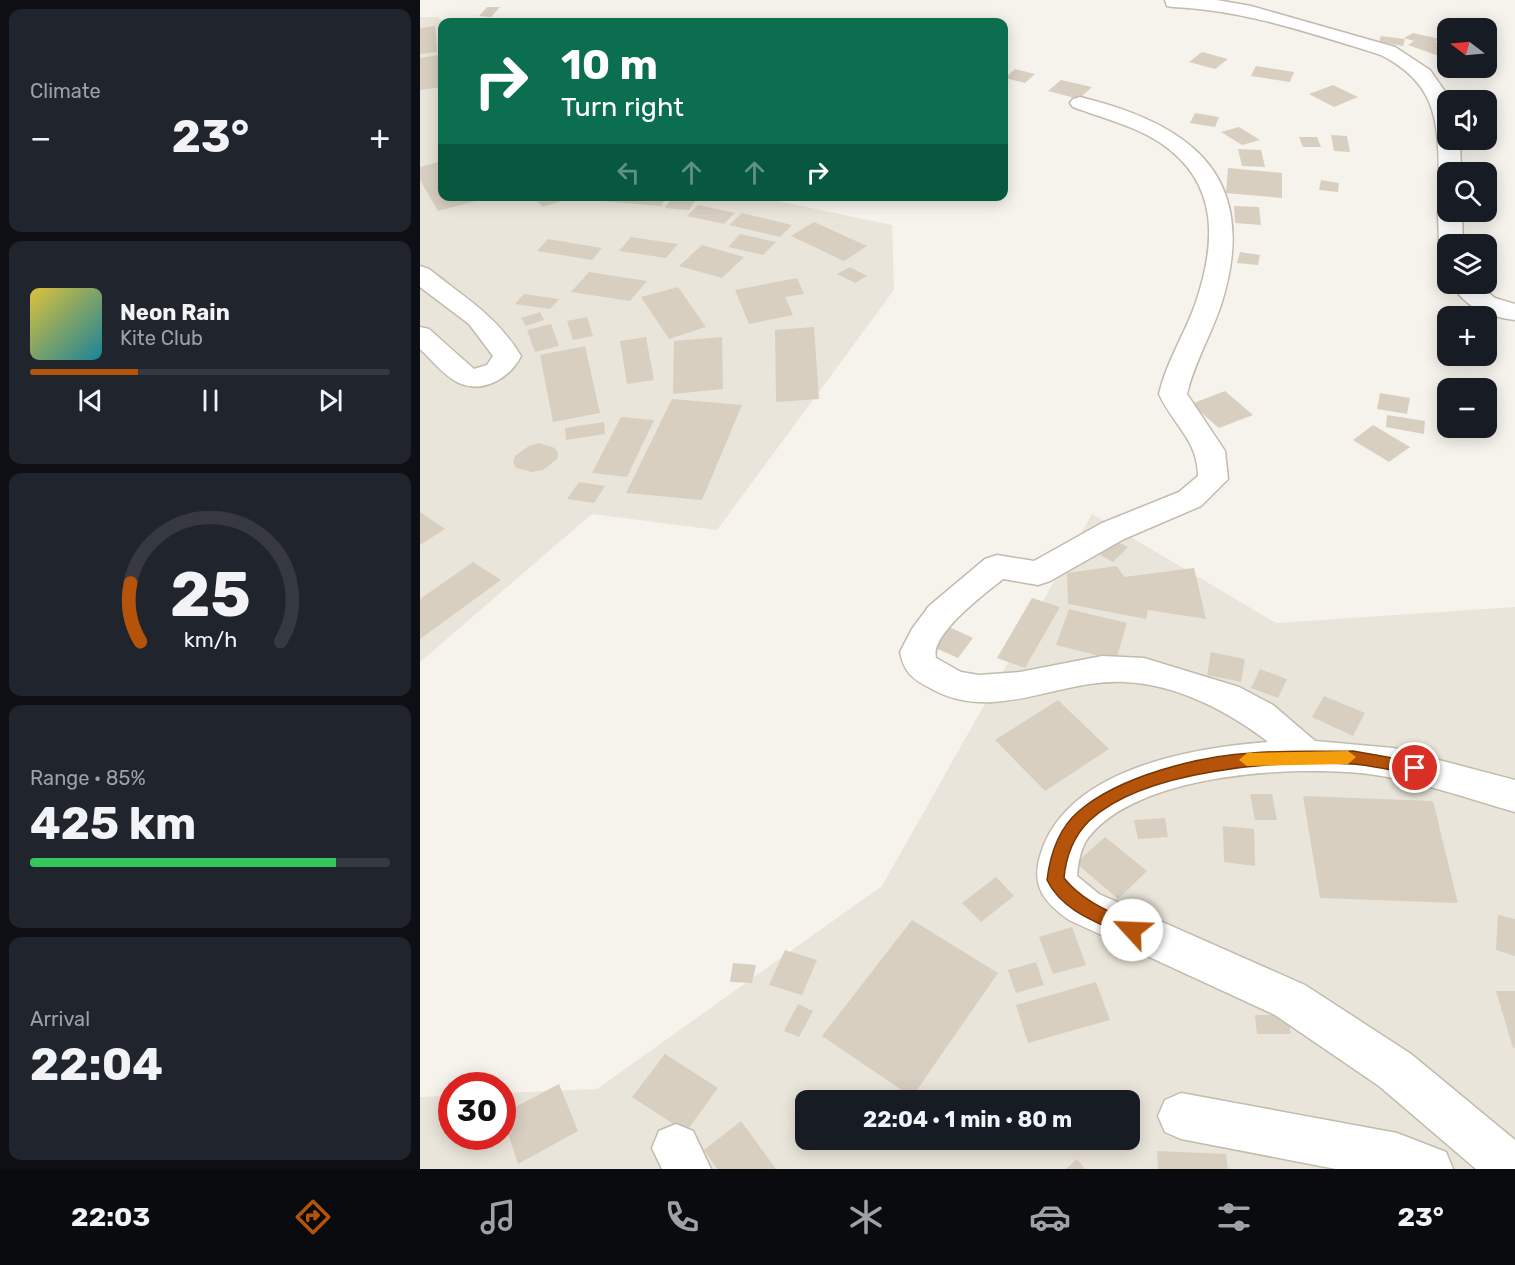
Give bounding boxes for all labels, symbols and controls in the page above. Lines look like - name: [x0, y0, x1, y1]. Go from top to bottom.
- north arrow: [1437, 18, 1497, 78]
- map controls: [1437, 18, 1497, 438]
- text: 10 m: [561, 40, 658, 90]
- icon: right: [462, 42, 540, 120]
- text: Climate: [30, 79, 101, 103]
- button: sound: [1437, 90, 1497, 150]
- text: Turn right: [561, 91, 684, 123]
- text: 23°: [172, 110, 249, 163]
- text: −: [30, 118, 51, 157]
- text: +: [369, 118, 390, 157]
- icon: left: [612, 156, 645, 189]
- icon: ahead: [675, 156, 708, 189]
- icon: ahead: [738, 156, 771, 189]
- icon: right: [801, 156, 834, 189]
- button: search: [1437, 162, 1497, 222]
- button: layers: [1437, 234, 1497, 294]
- text: Neon Rain: [120, 299, 230, 326]
- button: +: [1437, 306, 1497, 366]
- text: Kite Club: [120, 326, 203, 350]
- button: −: [1437, 378, 1497, 438]
- icon: previous: [74, 384, 107, 417]
- icon: pause: [194, 384, 227, 417]
- icon: next: [314, 384, 347, 417]
- text: 25: [170, 558, 250, 632]
- text: km/h: [183, 627, 237, 652]
- pin: [1389, 742, 1440, 793]
- icon: arrive: [1398, 751, 1431, 784]
- text: Range · 85%: [30, 766, 146, 790]
- text: 425 km: [30, 797, 196, 850]
- position arrow: [1100, 898, 1164, 962]
- text: Arrival: [30, 1007, 90, 1031]
- text: 22:04: [30, 1038, 163, 1091]
- speed limit sign: 30: [438, 1072, 516, 1150]
- text: 22:04 · 1 min · 80 m: [863, 1106, 1072, 1133]
- icon: directions: [292, 1196, 334, 1238]
- icon: music: [477, 1196, 519, 1238]
- icon: phone: [661, 1196, 703, 1238]
- icon: climate: [845, 1196, 887, 1238]
- icon: car: [1029, 1196, 1071, 1238]
- icon: filters: [1213, 1196, 1255, 1238]
- text: 22:03: [71, 1201, 150, 1233]
- text: 23°: [1397, 1201, 1444, 1233]

